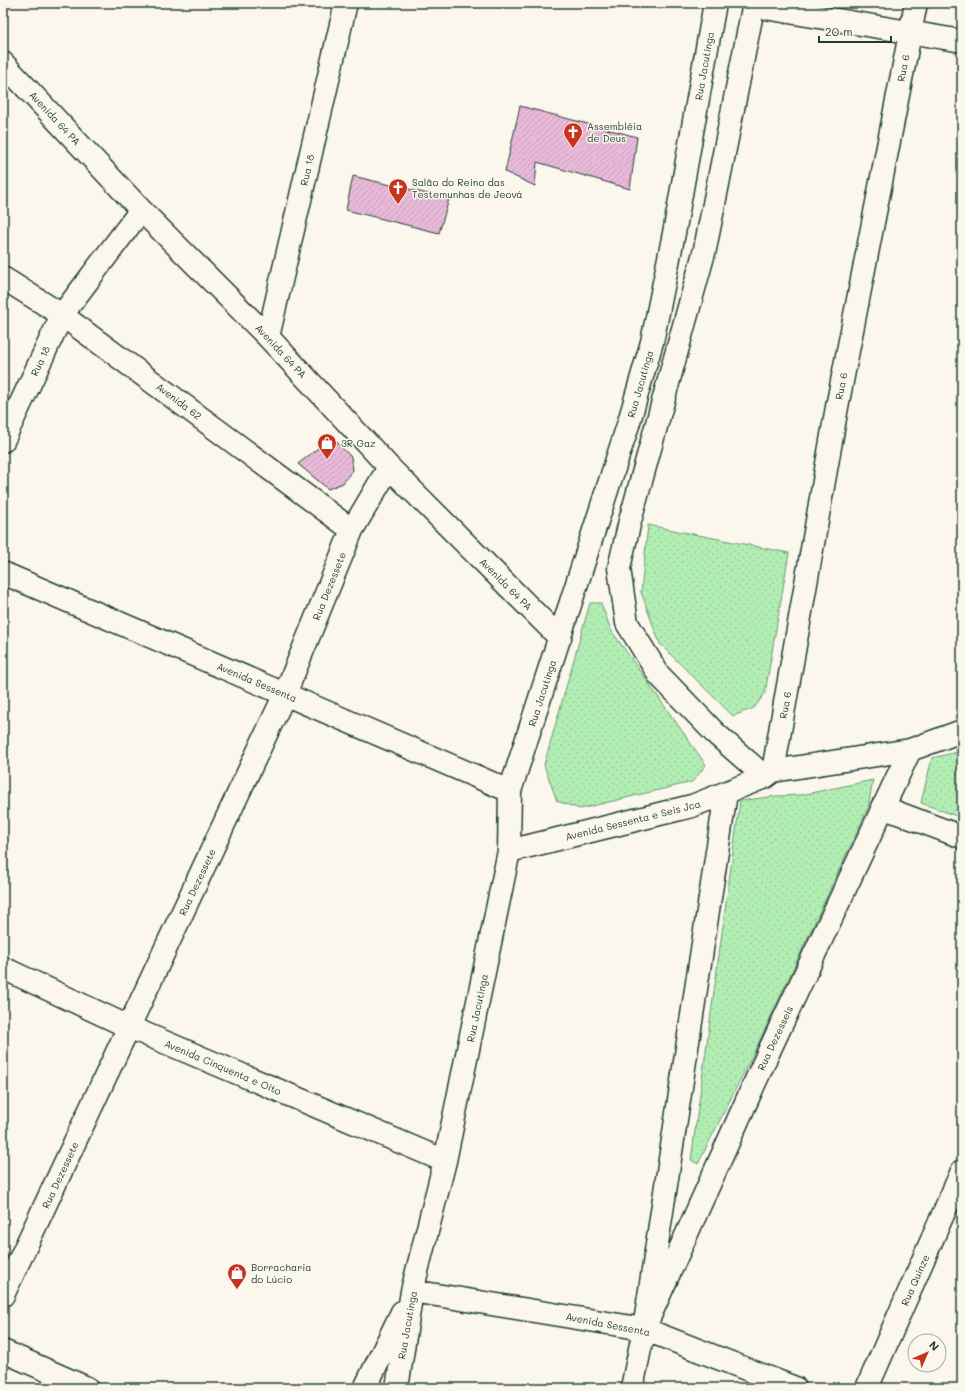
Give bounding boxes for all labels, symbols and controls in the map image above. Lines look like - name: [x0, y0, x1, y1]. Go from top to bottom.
- scale bar: [819, 18, 891, 44]
- text: 20 m: [825, 23, 853, 39]
- street label: Rua Jacutinga: [691, 31, 717, 101]
- street label: Rua 6: [894, 53, 912, 83]
- street label: Avenida 64 PA: [26, 88, 84, 148]
- place label: Assembléia de Deus: [587, 119, 642, 145]
- church icon: Assembléia de Deus: [562, 121, 584, 149]
- street label: Rua 18: [297, 153, 317, 187]
- place label: Salão do Reino das Testemunhas de Jeová: [412, 175, 523, 201]
- church icon: Salão do Reino das Testemunhas de Jeová: [387, 177, 409, 205]
- street label: Avenida 64 PA: [252, 321, 310, 381]
- street label: Rua 18: [27, 344, 53, 378]
- street label: Rua Jacutinga: [624, 349, 656, 419]
- street label: Rua 6: [832, 371, 850, 401]
- street label: Avenida 62: [153, 379, 205, 423]
- shop icon: 3R Gaz: [316, 432, 338, 460]
- place label: 3R Gaz: [341, 436, 376, 450]
- street label: Rua Dezessete: [309, 550, 349, 622]
- street label: Avenida 64 PA: [477, 555, 535, 613]
- street label: Rua Jacutinga: [525, 658, 559, 728]
- street label: Avenida Sessenta: [215, 659, 299, 705]
- street label: Rua 6: [776, 690, 794, 720]
- street label: Avenida Sessenta e Seis Jca: [564, 796, 702, 844]
- street label: Rua Dezessete: [175, 846, 219, 918]
- street label: Rua Jacutinga: [463, 973, 491, 1043]
- street label: Rua Dezesseis: [754, 1003, 796, 1073]
- street label: Avenida Cinquenta e Oito: [162, 1036, 284, 1098]
- street label: Rua Dezessete: [38, 1139, 82, 1211]
- street label: Rua Quinze: [897, 1252, 933, 1308]
- place label: Borracharia do Lúcio: [251, 1260, 311, 1286]
- shop icon: Borracharia do Lúcio: [226, 1262, 248, 1290]
- street label: Rua Jacutinga: [394, 1290, 420, 1360]
- street label: Avenida Sessenta: [565, 1309, 651, 1339]
- north arrow: [907, 1333, 947, 1373]
- text: N: [926, 1337, 943, 1354]

